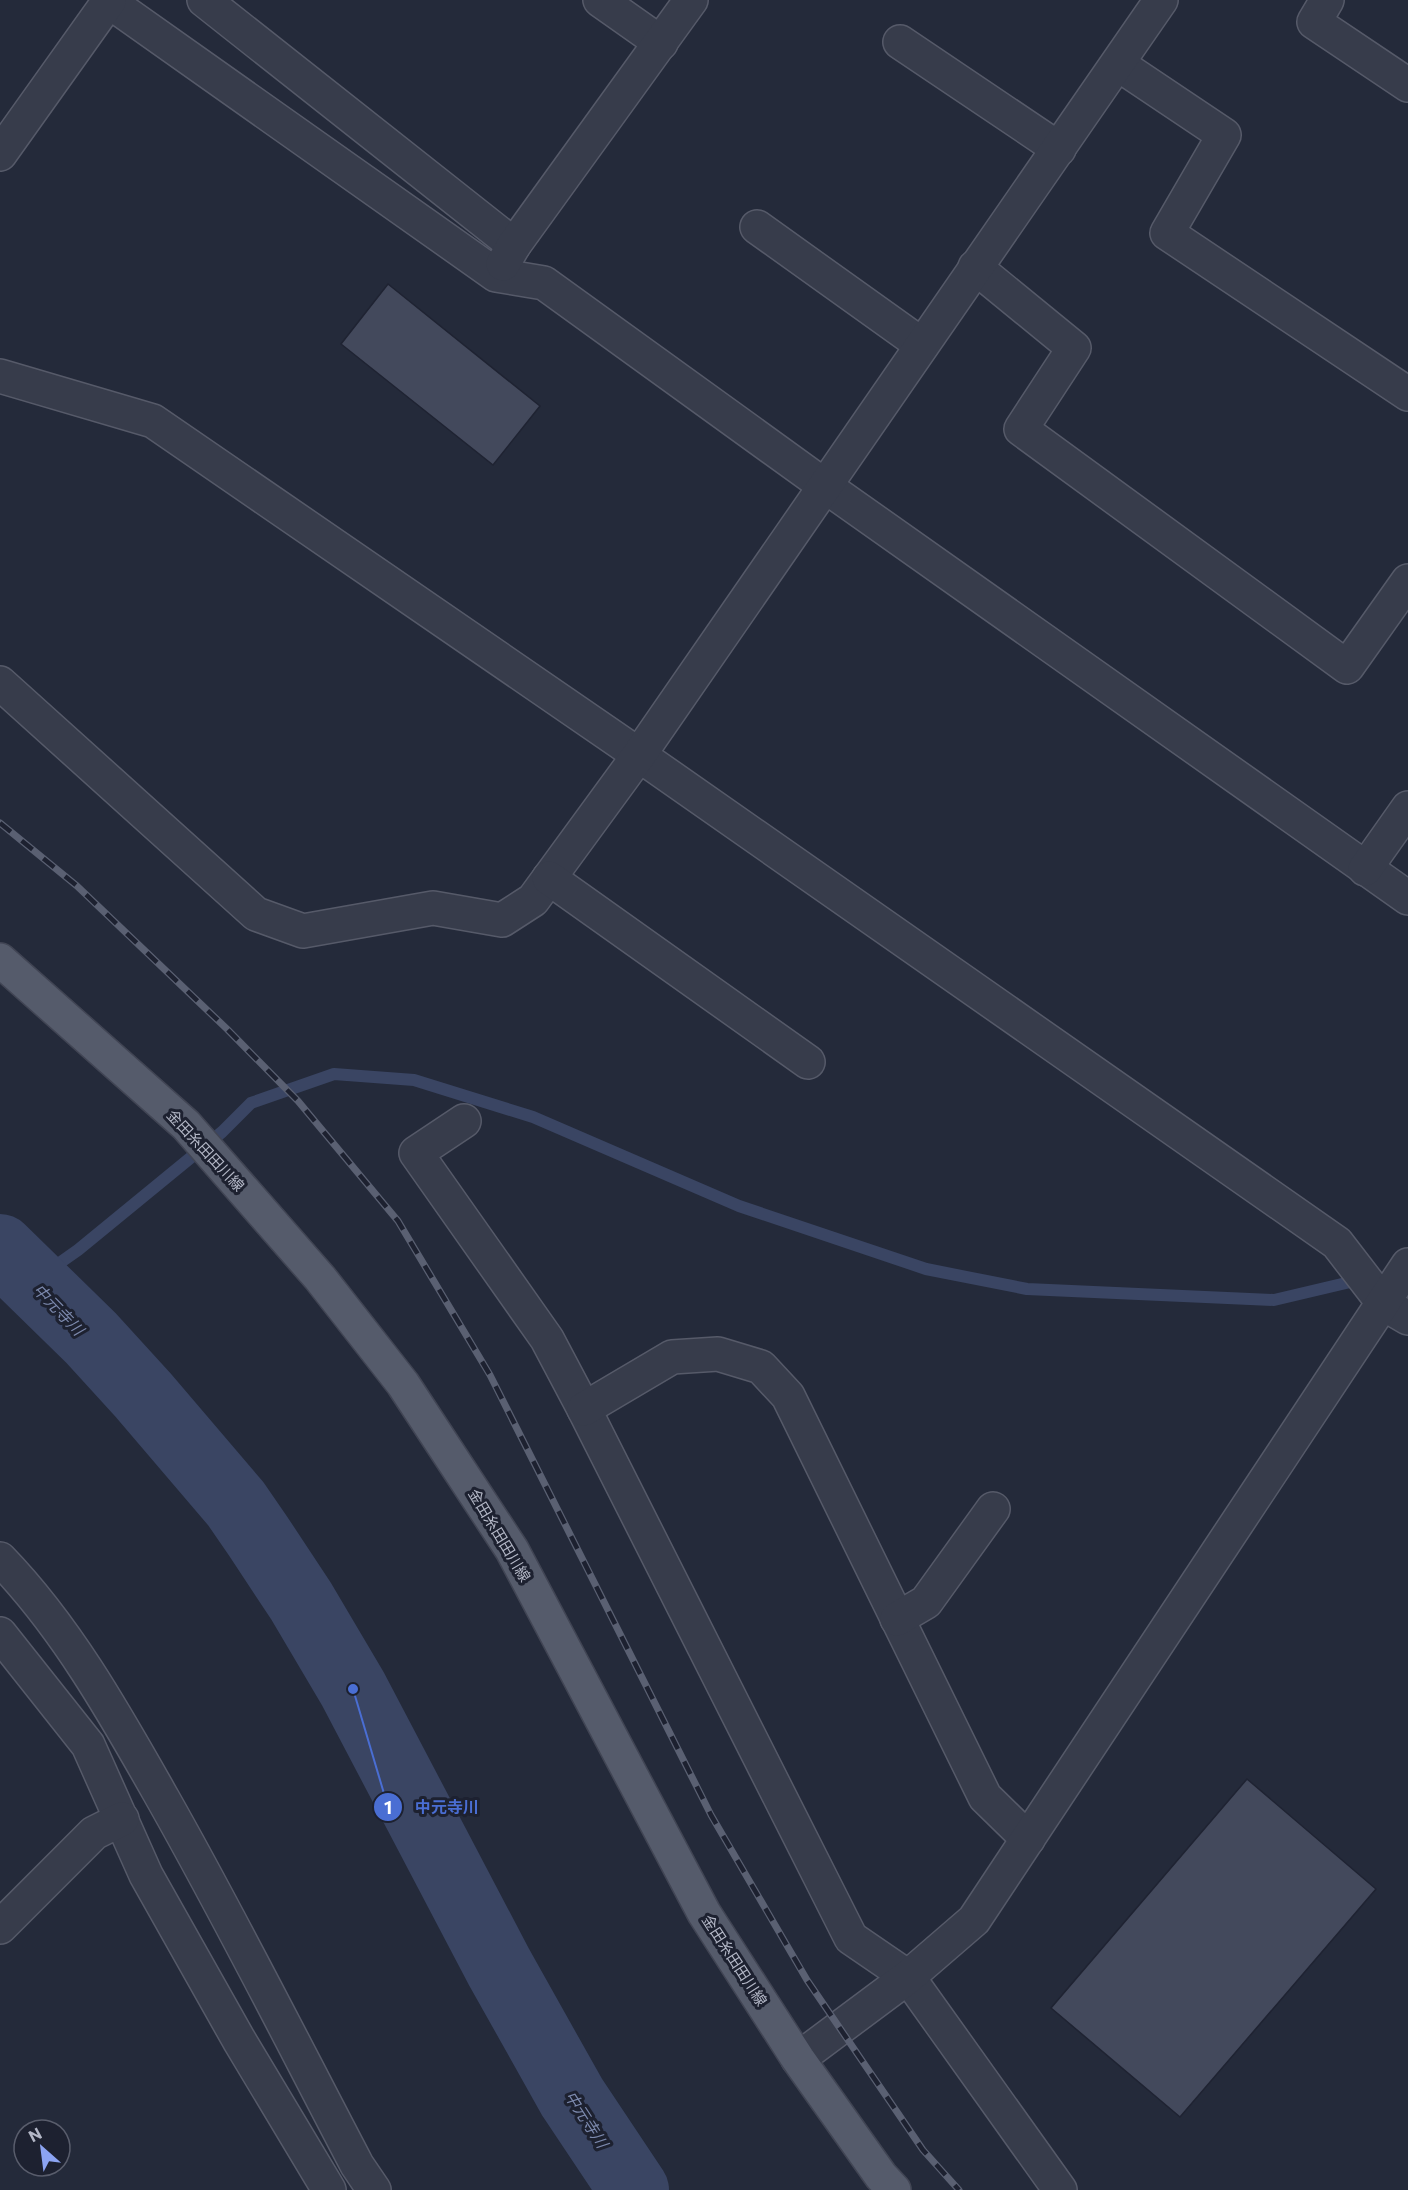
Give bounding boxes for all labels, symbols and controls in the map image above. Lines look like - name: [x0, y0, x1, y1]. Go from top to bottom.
- street label: 金田糸田田川線: [164, 1105, 248, 1195]
- water label: 中元寺川: [30, 1279, 89, 1340]
- street label: 金田糸田田川線: [465, 1485, 535, 1585]
- callout: 中元寺川: [373, 1790, 491, 1824]
- text: 1: [384, 1796, 392, 1818]
- text: 中元寺川: [415, 1797, 479, 1816]
- street label: 金田糸田田川線: [699, 1911, 771, 2009]
- water label: 中元寺川: [562, 2087, 613, 2153]
- north arrow: [12, 2118, 72, 2178]
- text: N: [25, 2123, 44, 2146]

